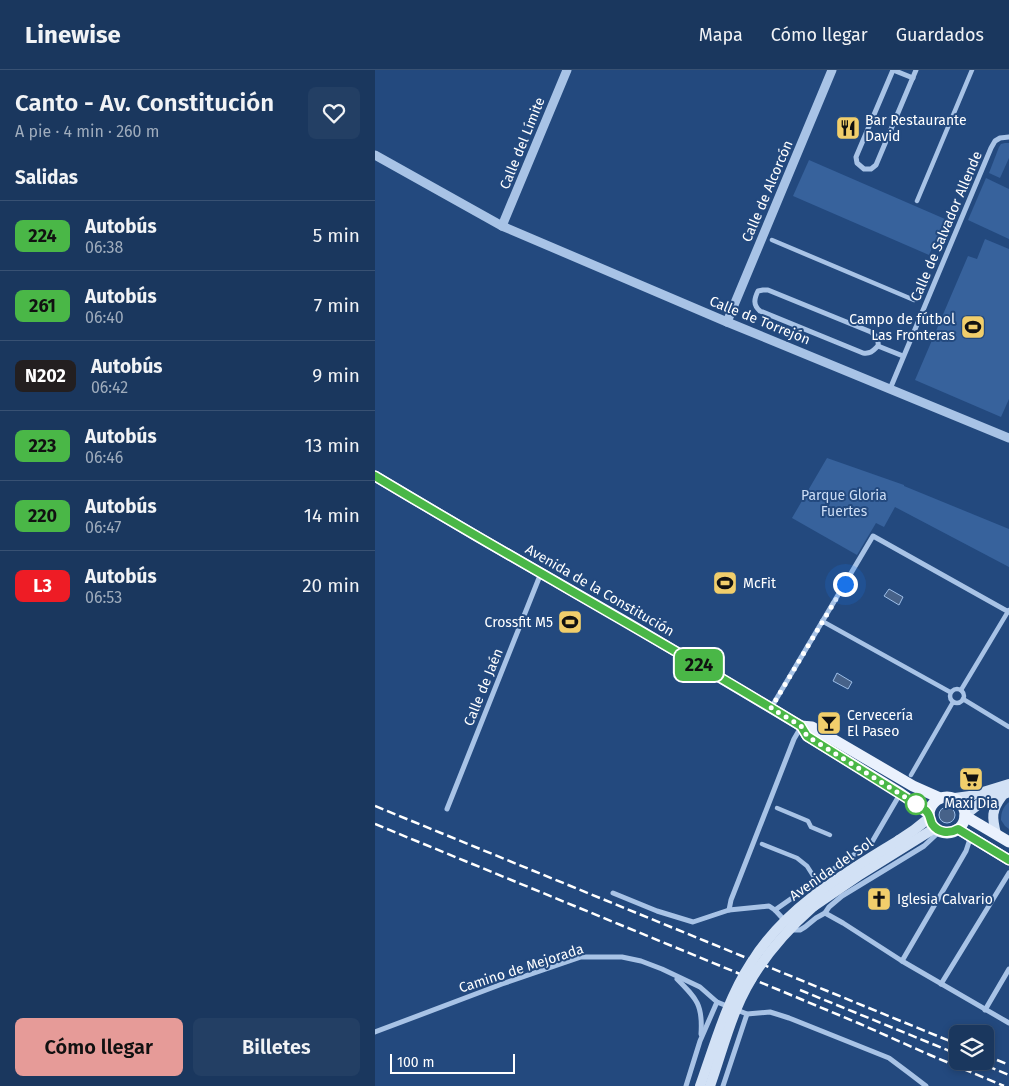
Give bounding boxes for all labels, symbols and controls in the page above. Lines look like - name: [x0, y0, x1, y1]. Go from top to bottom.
- text: Linewise: [25, 21, 121, 49]
- text: Mapa: [699, 24, 743, 46]
- text: Cómo llegar: [771, 24, 868, 46]
- text: Guardados: [896, 24, 984, 46]
- button: heart: [308, 87, 360, 139]
- text: Canto - Av. Constitución: [15, 89, 274, 117]
- street label: Calle del Límite: [496, 95, 549, 192]
- place label: Bar Restaurante David: [865, 112, 967, 145]
- restaurant icon: Bar Restaurante David: [835, 115, 861, 141]
- text: A pie · 4 min · 260 m: [15, 122, 159, 141]
- street label: Calle de Alcorcón: [738, 138, 797, 245]
- street label: Calle de Salvador Allende: [907, 149, 986, 304]
- text: Salidas: [15, 166, 78, 189]
- text: Autobús: [85, 215, 157, 238]
- text: 5 min: [313, 224, 360, 247]
- text: 224: [28, 225, 57, 247]
- text: 06:38: [85, 238, 123, 257]
- text: Autobús: [85, 285, 157, 308]
- street label: Calle de Torrejón: [707, 292, 813, 348]
- text: 7 min: [314, 294, 360, 317]
- text: 261: [29, 295, 56, 317]
- text: 06:40: [85, 308, 124, 327]
- place label: Campo de fútbol Las Fronteras: [849, 311, 955, 344]
- sports icon: Campo de fútbol Las Fronteras: [960, 314, 986, 340]
- text: Autobús: [91, 355, 162, 378]
- text: 9 min: [312, 364, 360, 387]
- text: N202: [25, 365, 66, 387]
- text: 06:42: [91, 378, 128, 397]
- text: Autobús: [85, 425, 157, 448]
- text: 13 min: [304, 434, 360, 457]
- text: 223: [29, 435, 56, 457]
- text: 06:46: [85, 448, 123, 467]
- park label: Parque Gloria Fuertes: [801, 487, 887, 520]
- text: Autobús: [85, 495, 157, 518]
- text: 14 min: [304, 504, 360, 527]
- text: 220: [28, 505, 57, 527]
- text: 06:47: [85, 518, 121, 537]
- street label: Avenida de la Constitución: [522, 541, 677, 640]
- text: Autobús: [85, 565, 157, 588]
- sports icon: McFit: [712, 570, 738, 596]
- your location: [833, 572, 858, 597]
- text: 20 min: [302, 574, 360, 597]
- text: L3: [33, 575, 52, 597]
- place label: McFit: [743, 575, 777, 592]
- text: 06:53: [85, 588, 122, 607]
- sports icon: Crossfit M5: [557, 609, 583, 635]
- place label: Crossfit M5: [485, 614, 553, 631]
- street label: Calle de Jaén: [460, 646, 507, 728]
- line badge: 224: [670, 649, 728, 681]
- text: 224: [685, 654, 713, 676]
- place label: Cervecería El Paseo: [847, 707, 913, 740]
- bar icon: Cervecería El Paseo: [816, 710, 842, 736]
- supermarket icon: Maxi Dia: [958, 766, 984, 792]
- unlabelled marker: [905, 793, 927, 815]
- place label: Maxi Dia: [944, 795, 998, 812]
- street label: Avenida del Sol: [786, 834, 876, 904]
- church icon: Iglesia Calvario: [866, 886, 892, 912]
- place label: Iglesia Calvario: [897, 891, 993, 908]
- street label: Camino de Mejorada: [457, 940, 586, 997]
- button: Cómo llegar: [15, 1018, 183, 1076]
- button: Billetes: [193, 1018, 360, 1076]
- map controls: [949, 1025, 994, 1070]
- button: layers: [949, 1025, 994, 1070]
- scale bar: [390, 1051, 515, 1074]
- text: 100 m: [397, 1054, 434, 1071]

